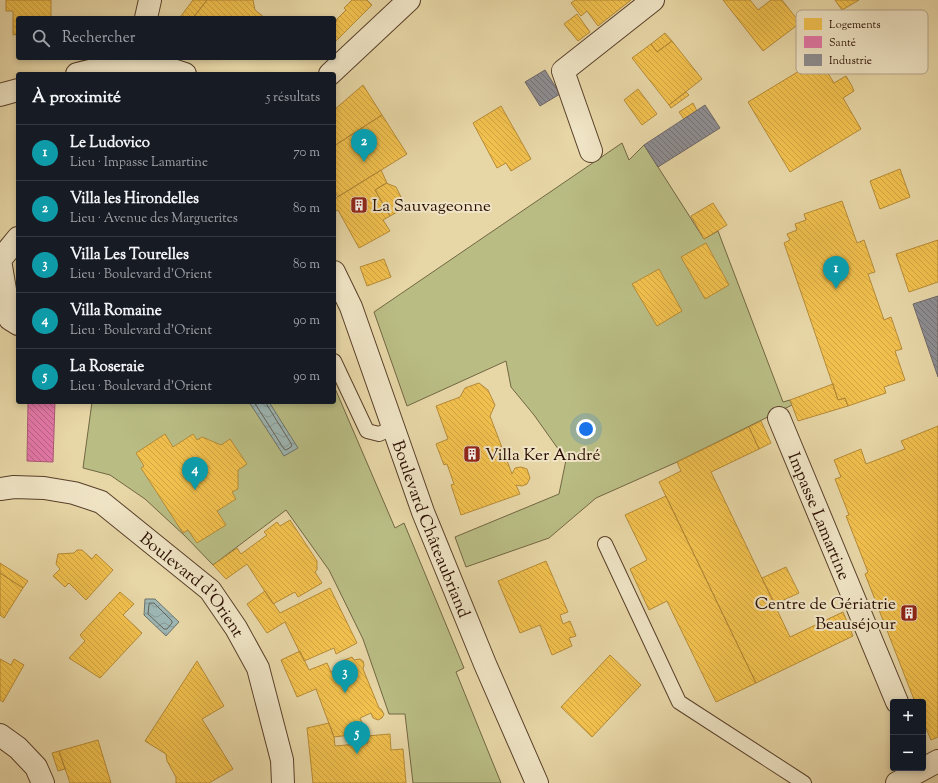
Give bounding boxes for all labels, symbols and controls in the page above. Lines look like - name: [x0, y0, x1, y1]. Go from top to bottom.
- legend: [796, 10, 928, 74]
- search box: [16, 16, 336, 60]
- text: Logements: [829, 17, 881, 33]
- icon: search: [30, 27, 52, 49]
- text: Rechercher: [62, 28, 135, 49]
- text: Santé: [829, 35, 856, 51]
- text: Industrie: [829, 53, 872, 69]
- text: À proximité: [32, 86, 121, 110]
- text: 5 résultats: [266, 89, 320, 107]
- pin: 2: [351, 129, 377, 162]
- text: Le Ludovico: [70, 133, 150, 154]
- text: 1: [43, 144, 47, 162]
- text: 70 m: [293, 144, 320, 162]
- text: Lieu · Impasse Lamartine: [70, 154, 208, 172]
- text: Villa les Hirondelles: [70, 189, 199, 210]
- building icon: La Sauvageonne: [349, 195, 369, 215]
- place label: La Sauvageonne: [372, 195, 491, 219]
- text: 2: [42, 200, 48, 218]
- text: 80 m: [293, 200, 320, 218]
- text: Lieu · Avenue des Marguerites: [70, 210, 238, 228]
- text: Villa Les Tourelles: [70, 245, 189, 266]
- text: 3: [42, 256, 48, 274]
- text: 80 m: [293, 256, 320, 274]
- pin: 1: [823, 256, 849, 289]
- text: Lieu · Boulevard d'Orient: [70, 266, 212, 284]
- text: Villa Romaine: [70, 301, 162, 322]
- text: 4: [42, 312, 48, 330]
- text: 90 m: [293, 312, 320, 330]
- text: Lieu · Boulevard d'Orient: [70, 322, 212, 340]
- text: La Roseraie: [70, 357, 144, 378]
- text: 5: [43, 368, 47, 386]
- text: 90 m: [293, 368, 320, 386]
- text: Lieu · Boulevard d'Orient: [70, 378, 212, 396]
- your location: [576, 419, 596, 439]
- street label: Boulevard Châteaubriand: [385, 438, 475, 622]
- building icon: Villa Ker André: [462, 444, 482, 464]
- place label: Villa Ker André: [485, 444, 600, 468]
- street label: Impasse Lamartine: [781, 449, 855, 584]
- pin: 4: [182, 457, 208, 490]
- street label: Boulevard d'Orient: [134, 528, 249, 642]
- place label: Centre de Gériatrie Beauséjour: [755, 593, 897, 637]
- building icon: Centre de Gériatrie Beauséjour: [899, 603, 919, 623]
- pin: 3: [332, 660, 358, 693]
- map controls: [890, 699, 926, 771]
- button: +: [890, 699, 926, 735]
- pin: 5: [344, 721, 370, 754]
- button: −: [890, 735, 926, 771]

